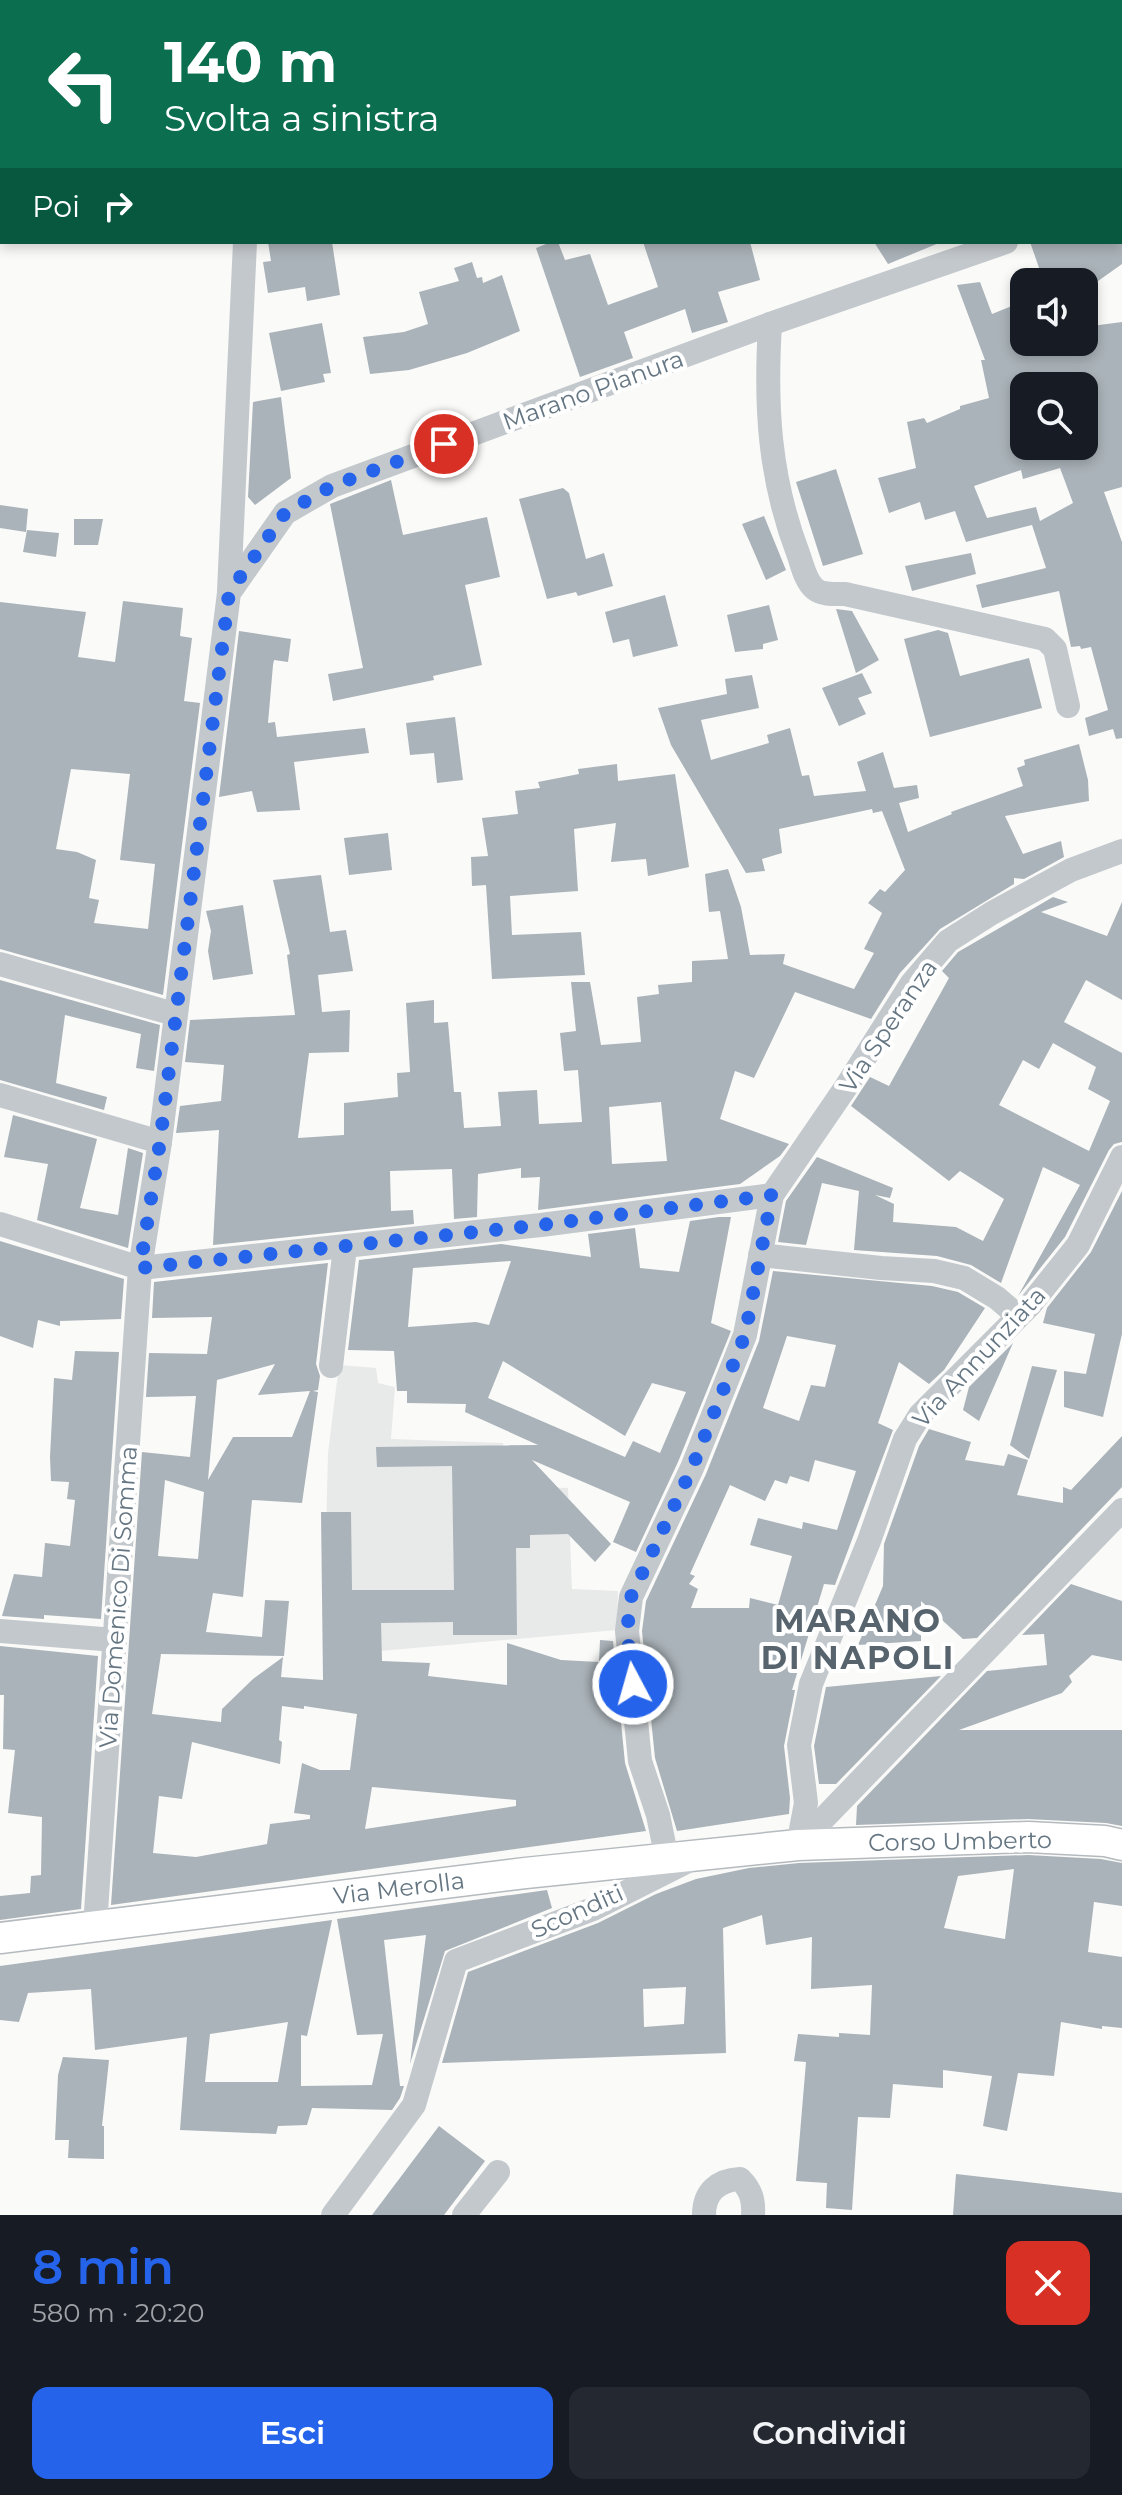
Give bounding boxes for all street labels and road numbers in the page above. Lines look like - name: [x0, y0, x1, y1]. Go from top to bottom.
- street label: Marano Pianura: [499, 344, 687, 436]
- street label: Via Speranza: [833, 954, 943, 1098]
- street label: Via Annunziata: [906, 1281, 1052, 1433]
- street label: Via Domenico Di Somma: [93, 1445, 143, 1749]
- street label: Corso Umberto: [868, 1825, 1052, 1857]
- street label: Via Merolla: [332, 1866, 466, 1910]
- street label: Sconditi: [526, 1878, 628, 1944]

